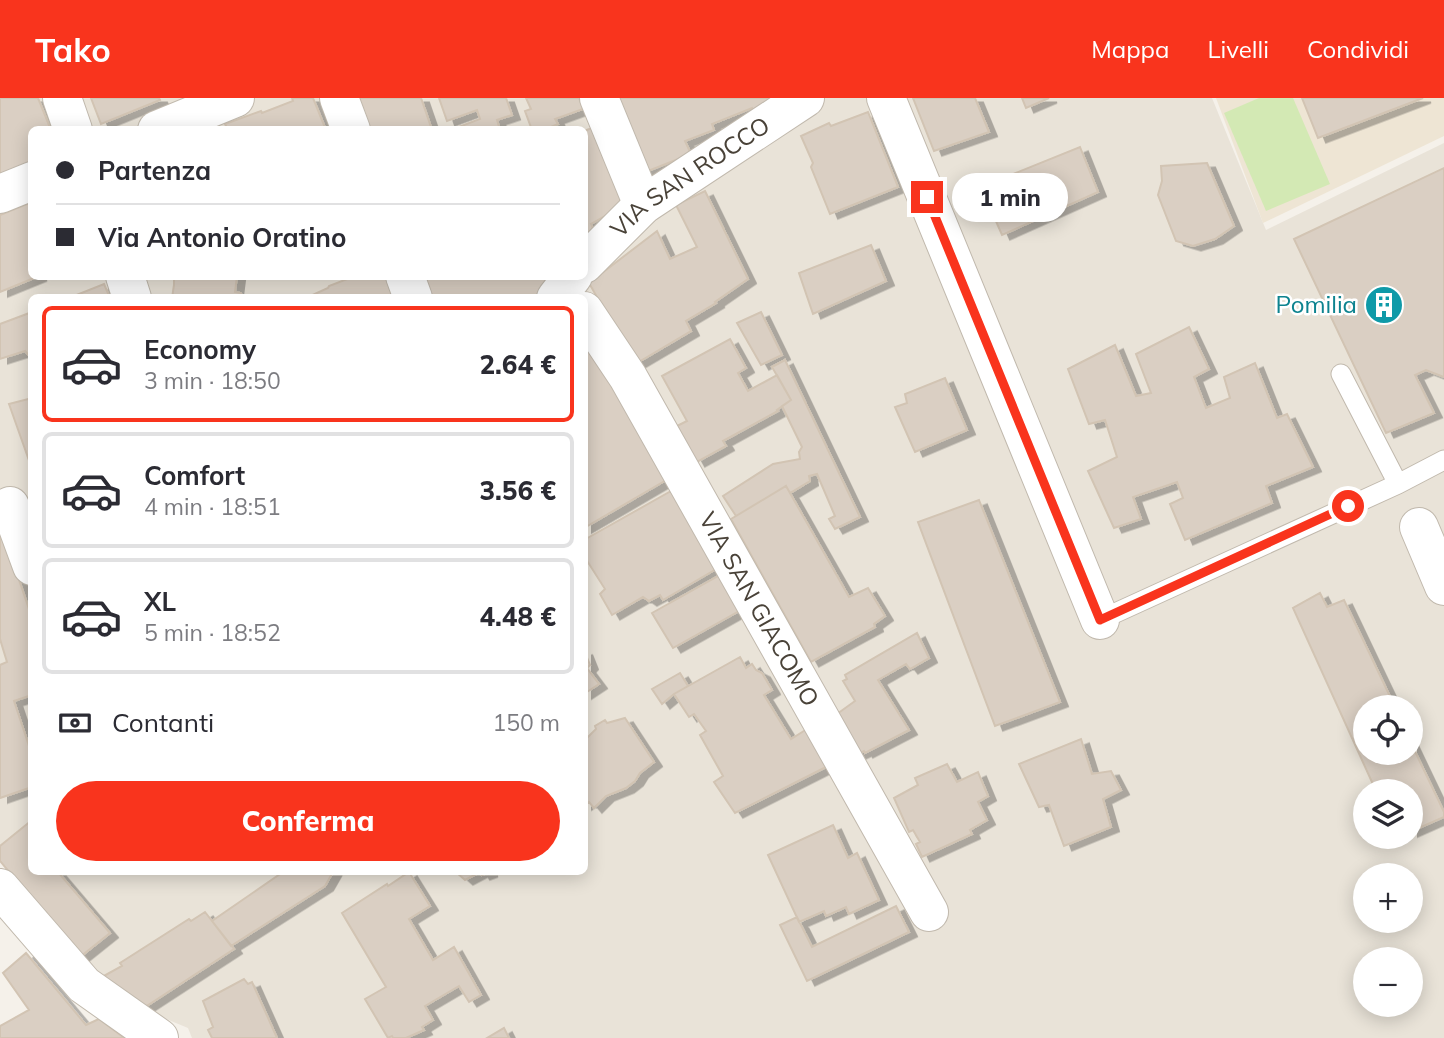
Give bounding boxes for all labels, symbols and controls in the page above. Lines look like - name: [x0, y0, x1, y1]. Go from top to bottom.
- text: Tako: [35, 29, 111, 70]
- text: Mappa: [1091, 34, 1169, 64]
- text: Livelli: [1207, 34, 1269, 64]
- text: Condividi: [1307, 34, 1409, 64]
- street label: VIA SAN ROCCO: [603, 109, 775, 243]
- text: Partenza: [98, 154, 211, 187]
- callout: 1 min: [951, 172, 1067, 222]
- route end: [911, 181, 943, 213]
- text: 1 min: [979, 183, 1041, 212]
- text: Via Antonio Oratino: [98, 221, 346, 254]
- building icon: Pomilia: [1363, 284, 1405, 326]
- place label: Pomilia: [1276, 289, 1357, 319]
- icon: car: [60, 333, 123, 396]
- text: Economy: [144, 333, 256, 366]
- text: 2.64 €: [480, 348, 556, 381]
- text: 3 min · 18:50: [144, 366, 281, 395]
- icon: car: [60, 459, 123, 522]
- text: Comfort: [144, 459, 245, 492]
- text: 3.56 €: [480, 474, 556, 507]
- route start: [1332, 490, 1364, 522]
- text: 4 min · 18:51: [144, 492, 281, 521]
- street label: VIA SAN GIACOMO: [693, 506, 826, 711]
- icon: car: [60, 585, 123, 648]
- text: XL: [144, 585, 176, 618]
- text: 4.48 €: [480, 600, 556, 633]
- text: 5 min · 18:52: [144, 618, 281, 647]
- map controls: [1353, 695, 1423, 1017]
- button: locate: [1353, 695, 1423, 765]
- icon: cash: [56, 704, 94, 742]
- text: Contanti: [112, 706, 214, 739]
- text: 150 m: [492, 708, 560, 737]
- button: layers: [1353, 779, 1423, 849]
- button: Conferma: [56, 781, 560, 861]
- button: +: [1353, 863, 1423, 933]
- button: −: [1353, 947, 1423, 1017]

